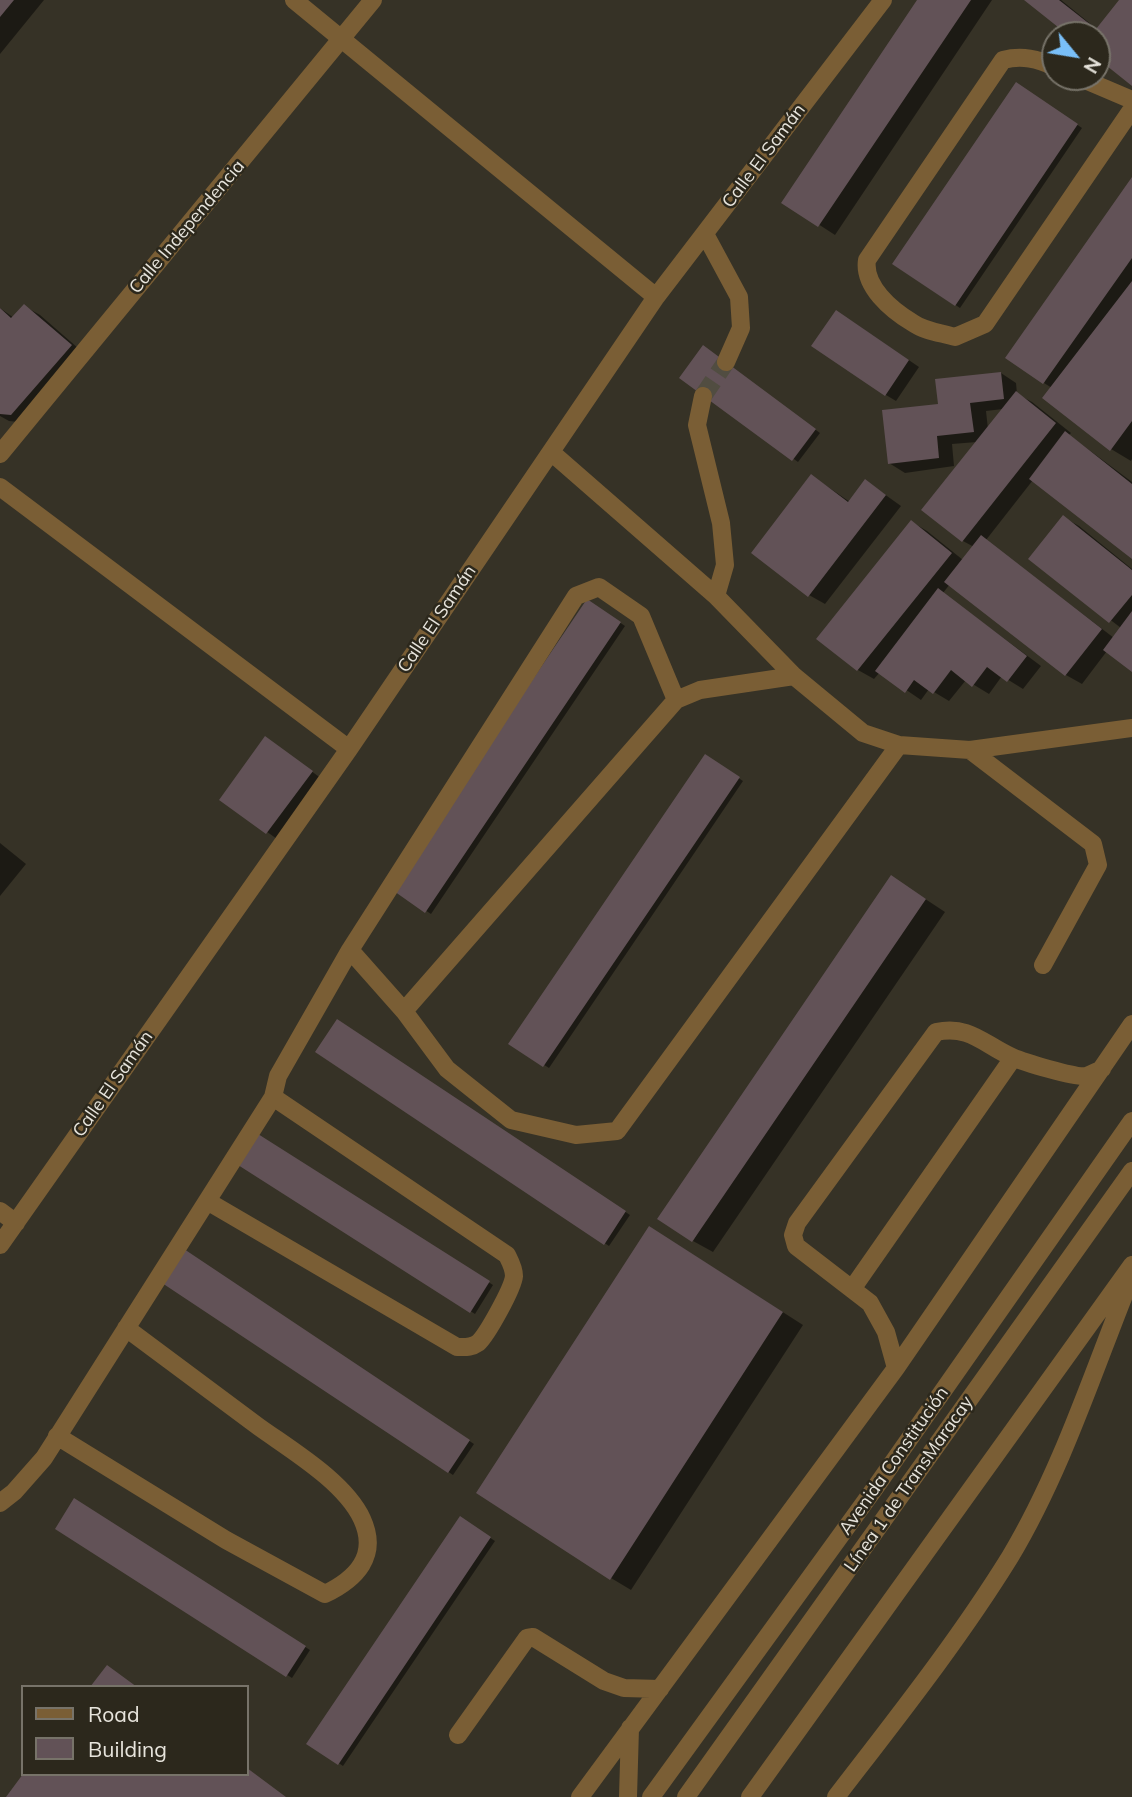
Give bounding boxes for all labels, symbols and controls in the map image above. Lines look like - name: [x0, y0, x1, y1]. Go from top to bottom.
- north arrow: [1041, 21, 1111, 91]
- text: N: [1078, 53, 1106, 78]
- street label: Calle El Samán: [718, 100, 810, 212]
- street label: Calle Independencia: [125, 156, 249, 298]
- street label: Calle El Samán: [393, 561, 481, 677]
- street label: Calle El Samán: [68, 1027, 158, 1141]
- street label: Avenida Constitución: [835, 1383, 953, 1539]
- street label: Línea 1 de TransMaracay: [840, 1392, 978, 1576]
- legend: [21, 1685, 248, 1776]
- text: Road: [88, 1701, 139, 1727]
- text: Building: [88, 1736, 167, 1762]

